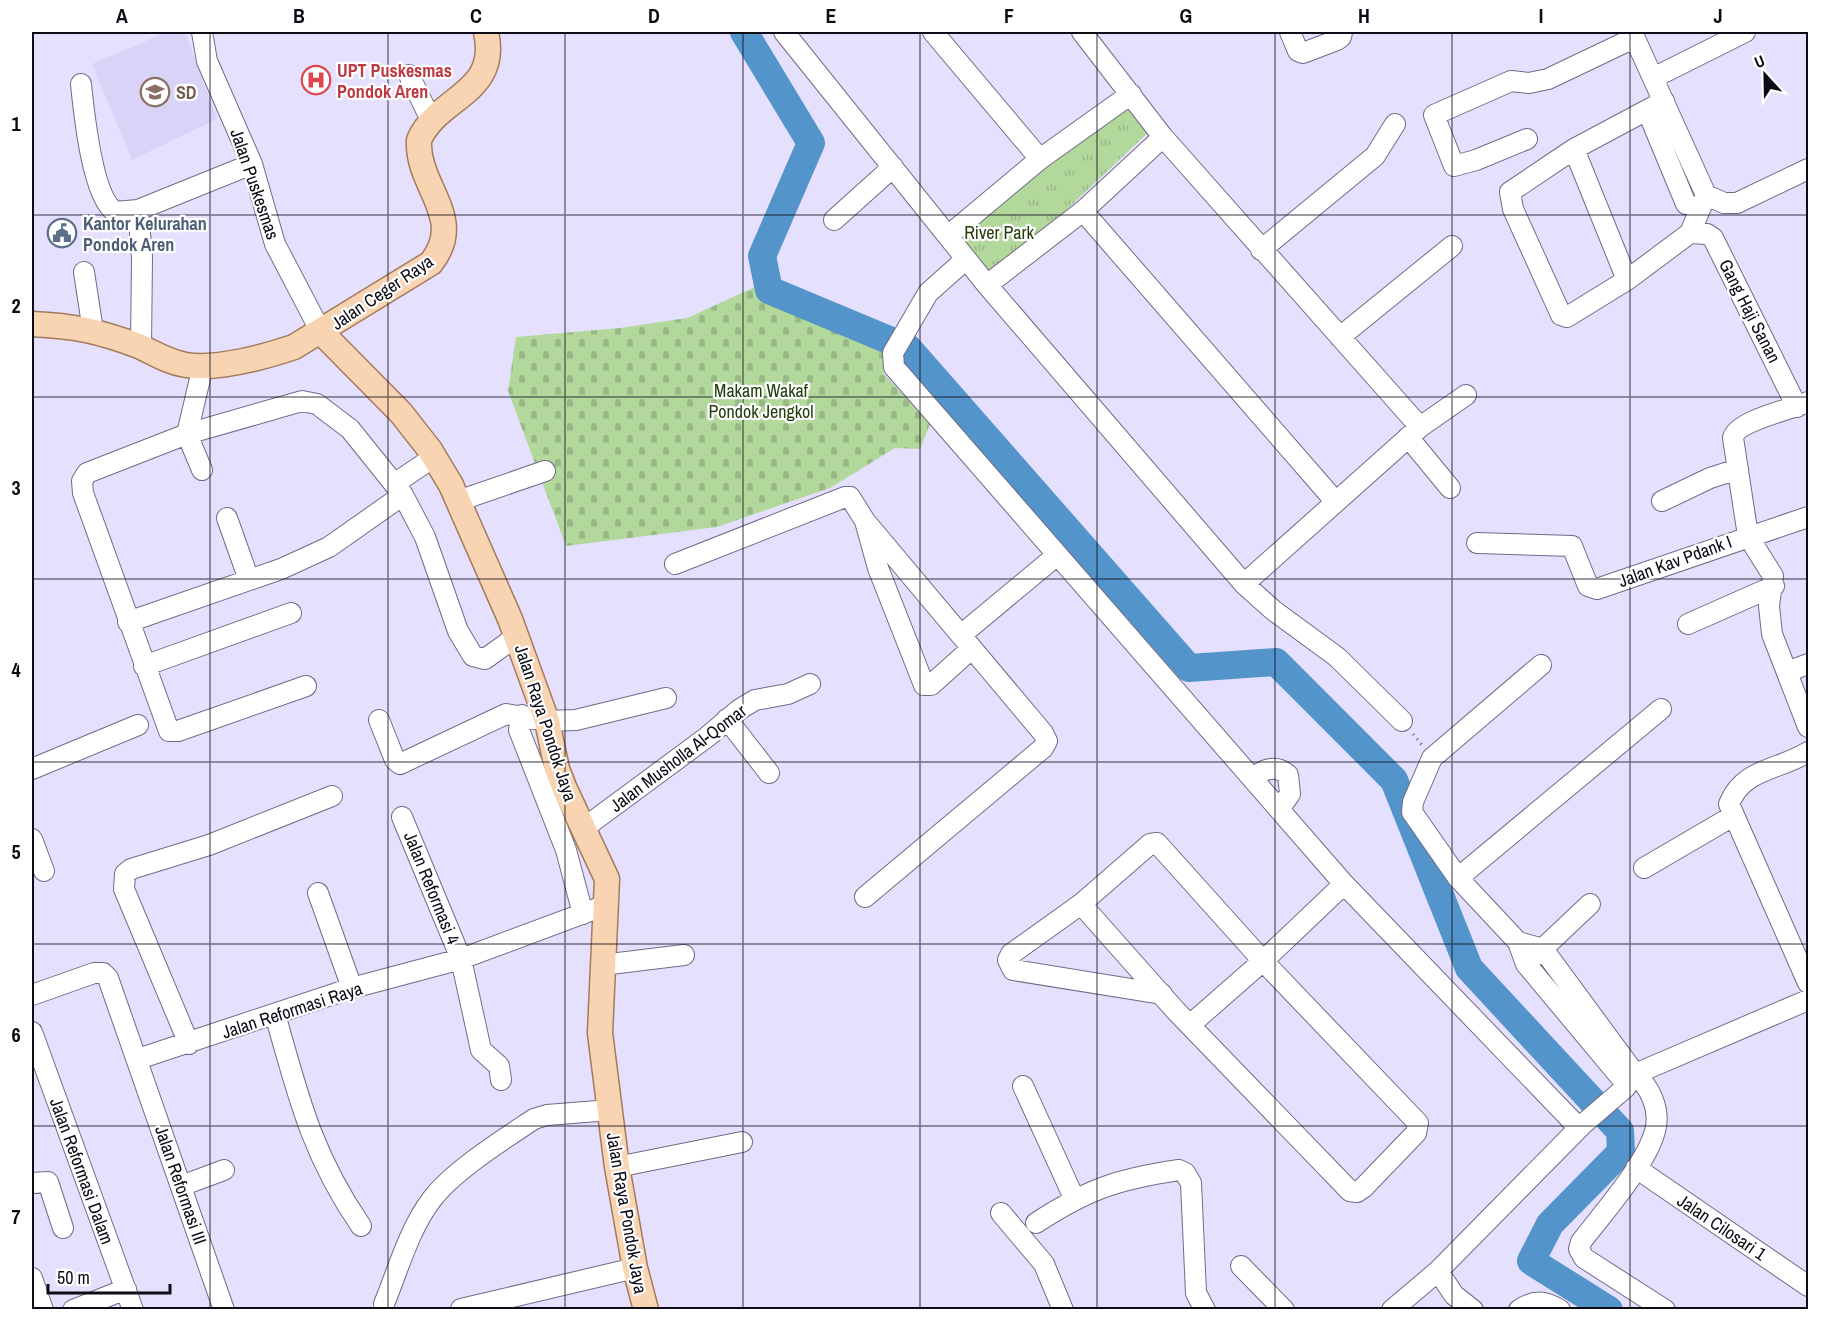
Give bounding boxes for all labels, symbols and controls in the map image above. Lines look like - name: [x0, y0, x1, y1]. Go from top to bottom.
- text: A: [116, 2, 128, 29]
- text: B: [293, 2, 305, 29]
- text: C: [470, 2, 482, 29]
- text: D: [648, 2, 660, 29]
- text: E: [826, 2, 837, 29]
- text: F: [1004, 2, 1014, 29]
- text: G: [1180, 2, 1192, 29]
- text: H: [1358, 2, 1370, 29]
- text: I: [1539, 2, 1543, 29]
- text: J: [1713, 2, 1723, 29]
- north arrow: [1735, 45, 1795, 105]
- text: U: [1751, 49, 1768, 73]
- place label: UPT Puskesmas Pondok Aren: [337, 58, 452, 104]
- hospital icon: UPT Puskesmas Pondok Aren: [300, 64, 332, 96]
- school or university icon: SD: [139, 76, 171, 108]
- place label: SD: [176, 80, 197, 105]
- text: 1: [11, 110, 21, 137]
- street label: Jalan Puskesmas: [224, 125, 286, 243]
- place label: Kantor Kelurahan Pondok Aren: [83, 211, 207, 257]
- public building icon: Kantor Kelurahan Pondok Aren: [46, 217, 78, 249]
- park label: River Park: [964, 220, 1034, 245]
- street label: Jalan Ceger Raya: [326, 249, 438, 335]
- street label: Gang Haji Sanan: [1713, 255, 1787, 367]
- text: 2: [11, 292, 21, 319]
- park label: Makam Wakaf Pondok Jengkol: [708, 378, 814, 424]
- text: 3: [11, 474, 21, 501]
- street label: Jalan Kav Pdank I: [1615, 529, 1735, 593]
- street label: Jalan Raya Pondok Jaya: [509, 641, 583, 805]
- text: 4: [11, 656, 21, 683]
- street label: Jalan Musholla Al-Qomar: [605, 698, 751, 818]
- street label: Jalan Reformasi 4: [398, 828, 466, 948]
- text: 5: [11, 838, 21, 865]
- street label: Jalan Reformasi Raya: [219, 976, 365, 1044]
- text: 6: [11, 1021, 21, 1048]
- street label: Jalan Reformasi Dalam: [44, 1094, 120, 1248]
- street label: Jalan Reformasi III: [149, 1122, 213, 1248]
- street label: Jalan Raya Pondok Jaya: [601, 1130, 653, 1296]
- street label: Jalan Cilosari 1: [1673, 1188, 1772, 1266]
- text: 7: [11, 1203, 21, 1230]
- scale bar: [48, 1257, 170, 1295]
- text: 50 m: [57, 1265, 90, 1290]

